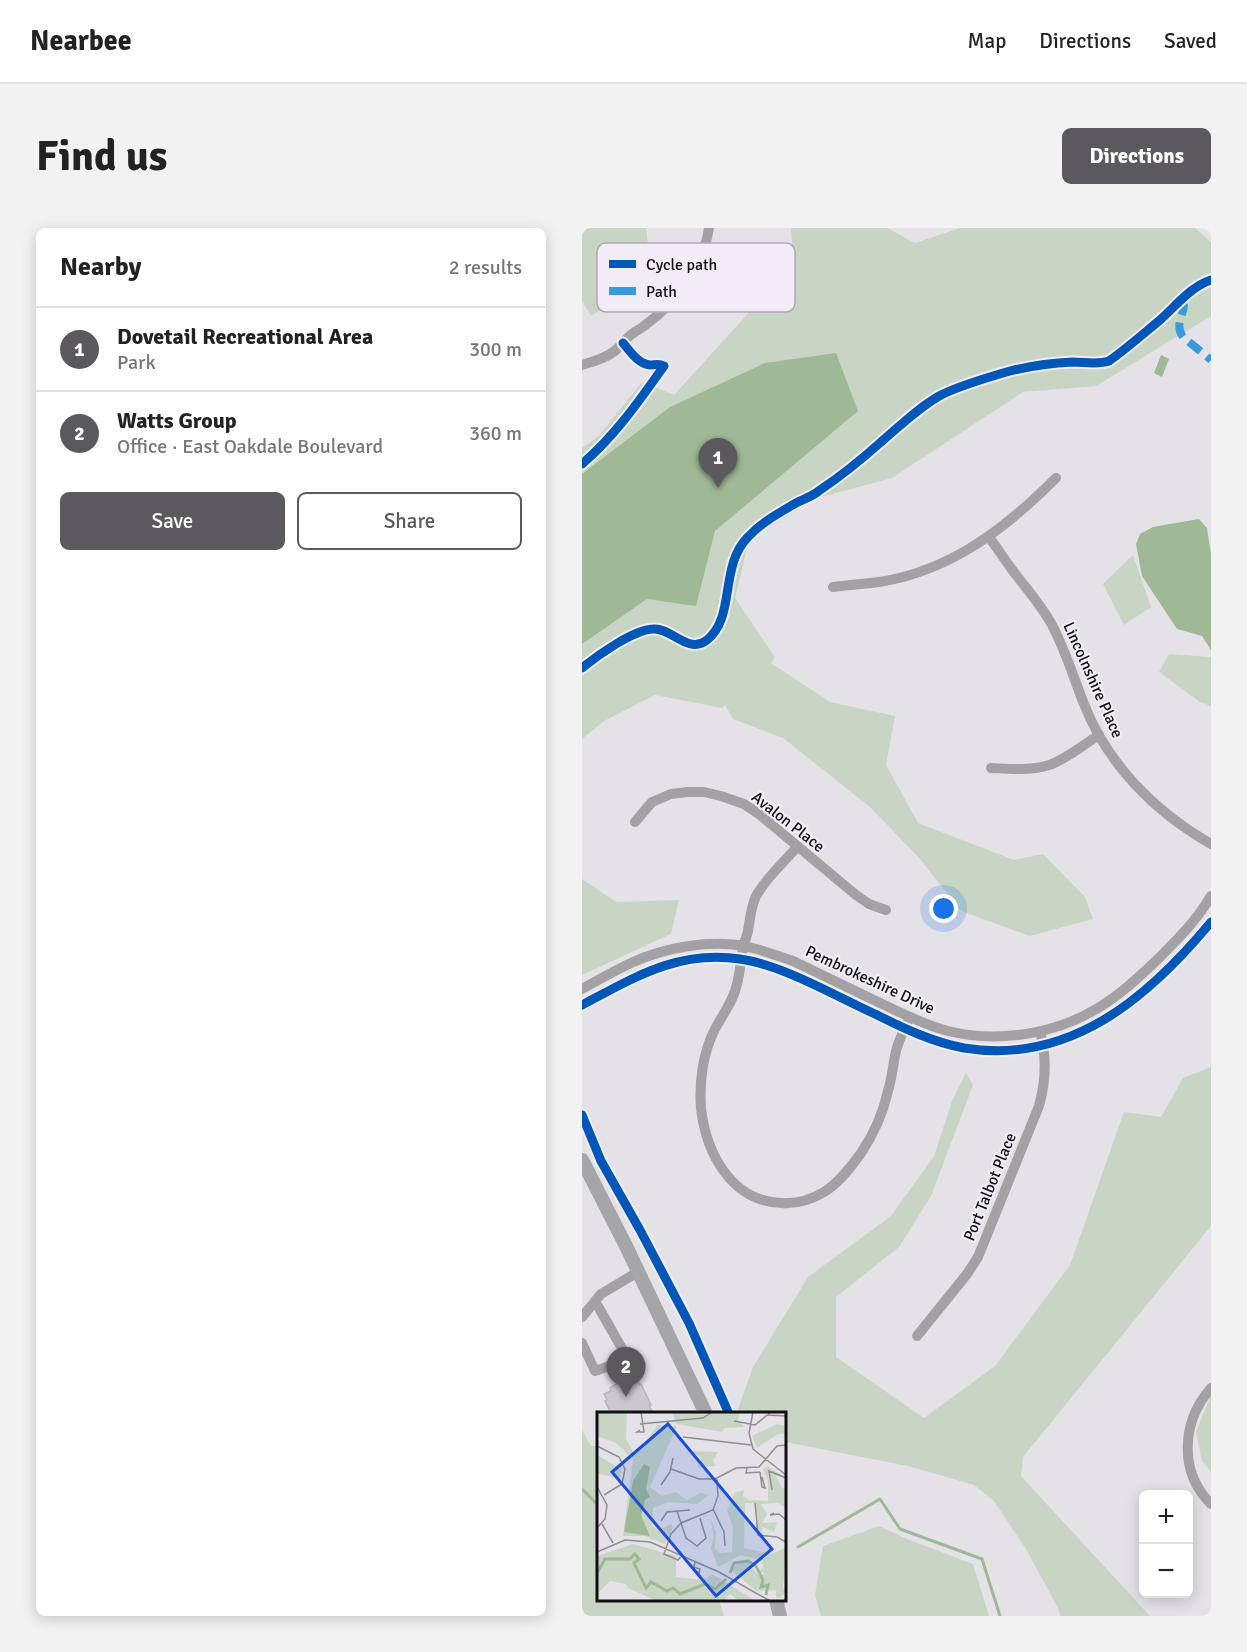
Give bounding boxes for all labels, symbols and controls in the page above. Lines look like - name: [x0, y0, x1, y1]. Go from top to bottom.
- text: Nearbee: [30, 24, 132, 58]
- text: Map: [968, 28, 1006, 54]
- text: Directions: [1039, 28, 1131, 54]
- text: Saved: [1164, 28, 1217, 54]
- button: Directions: [1062, 128, 1211, 184]
- text: Find us: [36, 131, 167, 182]
- legend: [597, 243, 795, 312]
- text: Nearby: [60, 251, 141, 283]
- text: 2 results: [449, 255, 522, 280]
- text: Cycle path: [646, 255, 717, 275]
- text: Path: [646, 282, 677, 302]
- text: Dovetail Recreational Area: [117, 323, 373, 350]
- text: 1: [74, 337, 85, 362]
- text: 300 m: [469, 337, 522, 362]
- text: Park: [117, 350, 155, 375]
- text: Watts Group: [117, 407, 237, 434]
- text: 2: [74, 421, 85, 446]
- text: 360 m: [469, 421, 522, 446]
- text: Office · East Oakdale Boulevard: [117, 434, 383, 459]
- pin: 1: [698, 438, 738, 488]
- button: Save: [60, 492, 285, 550]
- button: Share: [297, 492, 522, 550]
- street label: Lincolnshire Place: [1058, 619, 1128, 741]
- street label: Avalon Place: [747, 787, 829, 857]
- your location: [929, 894, 958, 923]
- street label: Pembrokeshire Drive: [802, 941, 938, 1019]
- street label: Port Talbot Place: [959, 1130, 1021, 1244]
- pin: 2: [606, 1348, 645, 1397]
- inset map: [597, 1412, 786, 1601]
- map controls: [1139, 1490, 1193, 1598]
- button: +: [1139, 1490, 1193, 1544]
- button: −: [1139, 1544, 1193, 1598]

